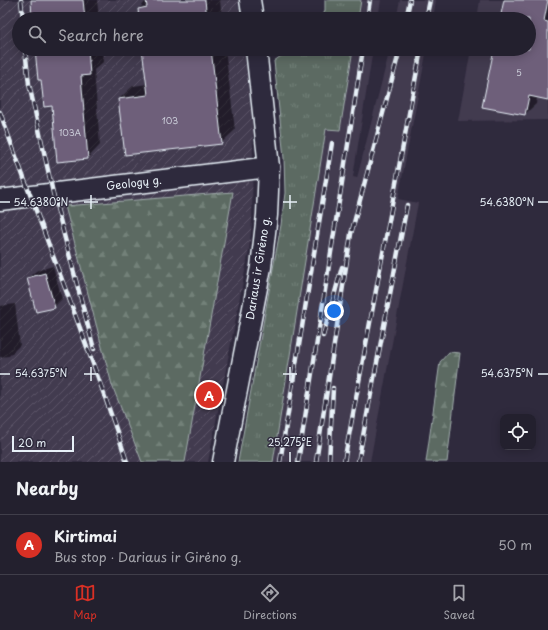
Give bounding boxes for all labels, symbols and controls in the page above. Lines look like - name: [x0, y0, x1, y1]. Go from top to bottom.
- search box: [12, 12, 536, 56]
- icon: search: [26, 23, 48, 45]
- text: Search here: [58, 23, 144, 46]
- house number: 5: [516, 65, 522, 79]
- house number: 103: [162, 113, 178, 127]
- house number: 103A: [59, 125, 82, 139]
- street label: Geologų g.: [105, 171, 163, 194]
- text: 54.6380°N: [14, 194, 69, 209]
- text: 54.6380°N: [480, 194, 535, 209]
- street label: Dariaus ir Girėno g.: [241, 215, 274, 321]
- your location: [324, 301, 344, 321]
- text: 54.6375°N: [15, 365, 68, 380]
- text: 54.6375°N: [481, 365, 534, 380]
- pin: A: [196, 380, 222, 410]
- map controls: [500, 414, 536, 450]
- button: locate: [500, 414, 536, 450]
- scale bar: [12, 434, 74, 453]
- text: 20 m: [18, 434, 46, 451]
- text: 25.275°E: [268, 434, 312, 449]
- text: Nearby: [16, 475, 78, 501]
- text: Kirtimai: [54, 524, 117, 547]
- text: A: [24, 535, 34, 554]
- text: 50 m: [498, 535, 532, 554]
- text: Bus stop · Dariaus ir Girėno g.: [54, 547, 242, 566]
- tab: Map: [73, 582, 97, 623]
- tab: Directions: [243, 582, 297, 623]
- tab: Saved: [443, 582, 475, 623]

